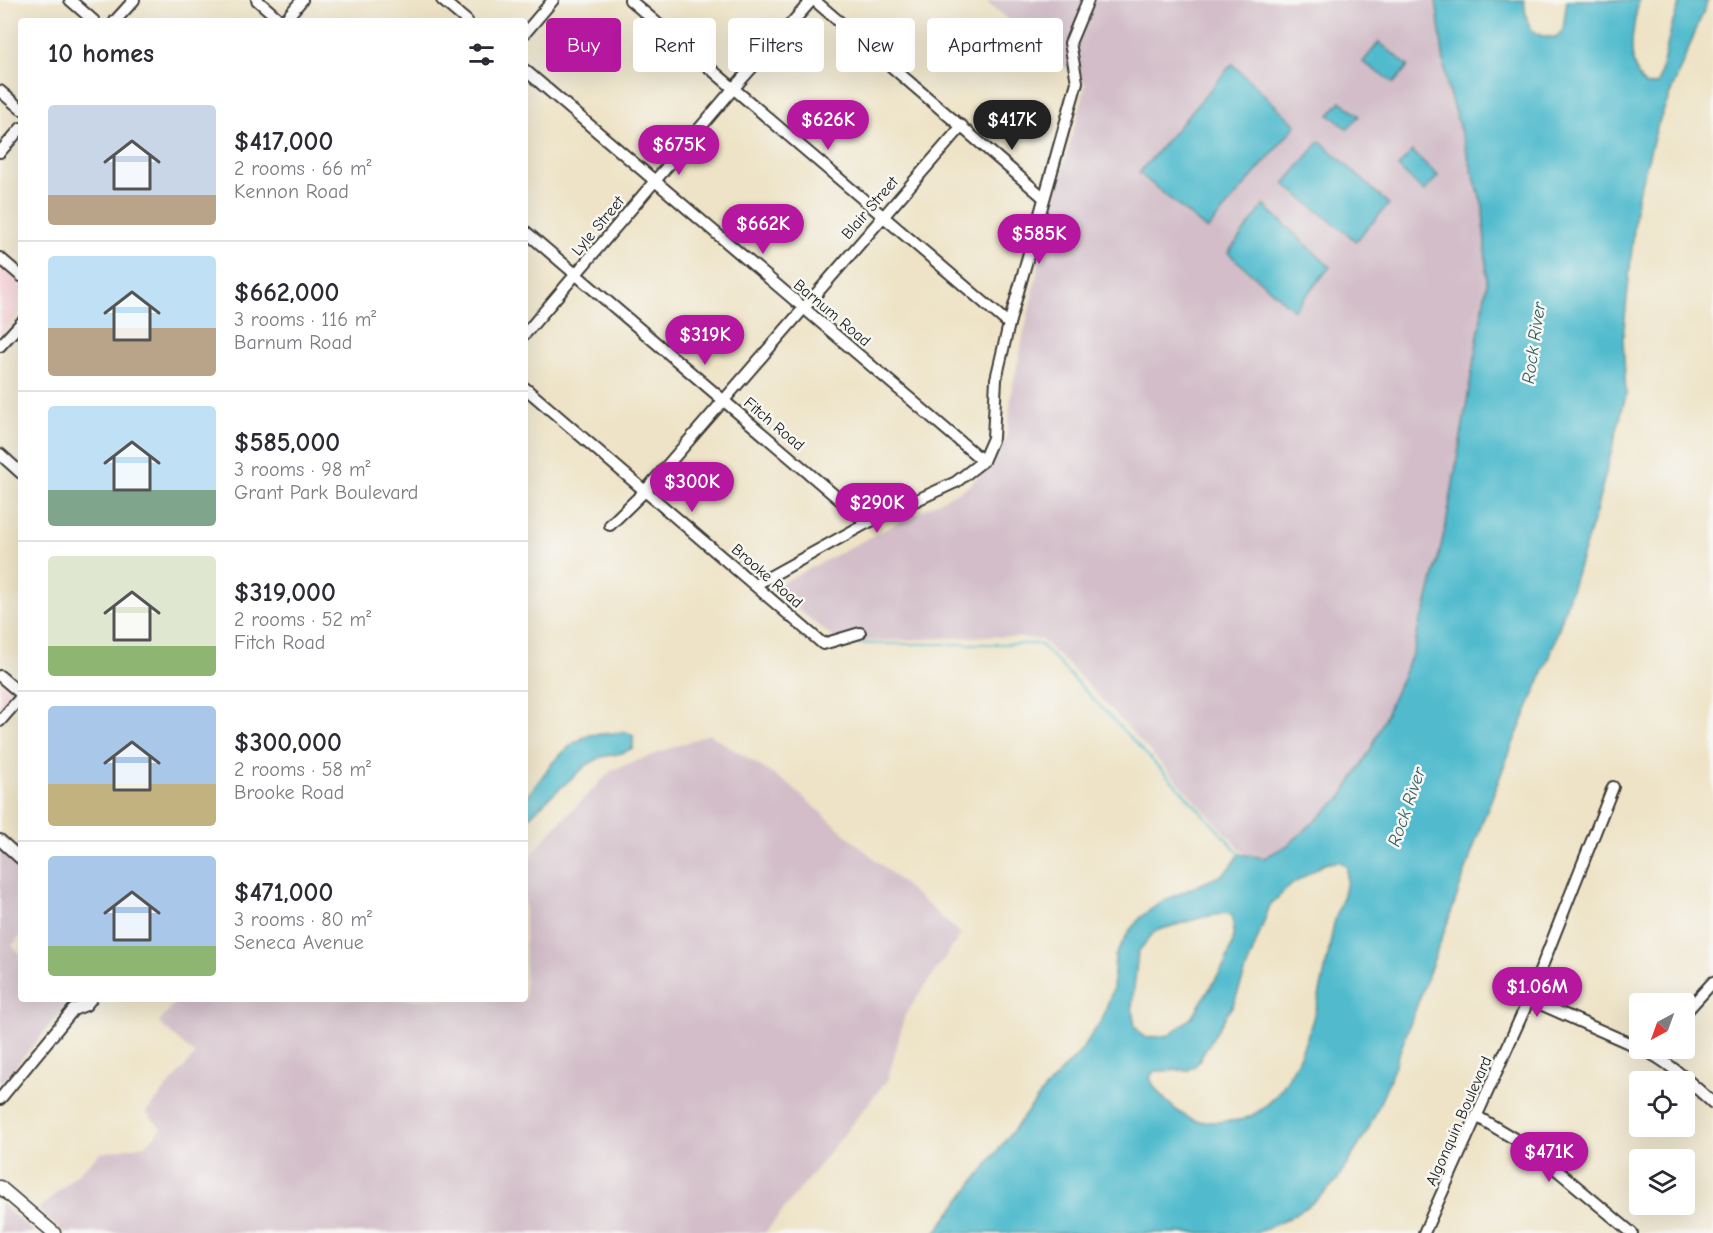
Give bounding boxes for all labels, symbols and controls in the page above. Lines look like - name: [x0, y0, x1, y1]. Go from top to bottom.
- chip: Buy: [546, 18, 621, 72]
- chip: Rent: [633, 18, 716, 72]
- chip: Filters: [728, 18, 824, 72]
- chip: New: [836, 18, 915, 72]
- chip: Apartment: [927, 18, 1063, 72]
- icon: filters: [465, 38, 498, 71]
- text: 10 homes: [48, 39, 154, 69]
- pin: $626K: [786, 100, 870, 151]
- pin: $417K: [970, 100, 1054, 151]
- text: $626K: [801, 108, 855, 131]
- text: $417K: [987, 108, 1037, 131]
- pin: $675K: [637, 125, 721, 176]
- text: $417,000: [234, 127, 333, 157]
- icon: home: [96, 129, 168, 201]
- text: $675K: [652, 133, 706, 156]
- text: 2 rooms · 66 m²: [234, 157, 372, 180]
- street label: Blair Street: [838, 173, 902, 243]
- text: Kennon Road: [234, 180, 349, 203]
- street label: Lyle Street: [568, 192, 628, 259]
- pin: $662K: [721, 204, 805, 255]
- text: $662K: [736, 212, 790, 235]
- pin: $585K: [997, 214, 1081, 265]
- text: $585K: [1012, 222, 1066, 245]
- street label: Barnum Road: [790, 276, 874, 350]
- text: $662,000: [234, 278, 339, 308]
- icon: home: [96, 280, 168, 352]
- water label: Rock River: [1518, 300, 1550, 385]
- text: 3 rooms · 116 m²: [234, 308, 376, 331]
- pin: $319K: [663, 315, 747, 366]
- text: $319K: [679, 323, 731, 346]
- text: Barnum Road: [234, 331, 352, 354]
- street label: Fitch Road: [740, 394, 808, 454]
- text: $585,000: [234, 428, 340, 458]
- icon: home: [96, 430, 168, 502]
- text: 3 rooms · 98 m²: [234, 458, 370, 481]
- pin: $300K: [650, 462, 734, 513]
- text: $300K: [664, 470, 720, 493]
- text: Grant Park Boulevard: [234, 481, 418, 504]
- pin: $290K: [835, 483, 919, 534]
- text: $290K: [849, 491, 905, 514]
- street label: Brooke Road: [728, 540, 806, 612]
- text: $319,000: [234, 578, 336, 608]
- icon: home: [96, 580, 168, 652]
- text: 2 rooms · 52 m²: [234, 608, 371, 631]
- text: Fitch Road: [234, 631, 325, 654]
- text: $300,000: [234, 728, 342, 758]
- icon: home: [96, 730, 168, 802]
- text: 2 rooms · 58 m²: [234, 758, 371, 781]
- water label: Rock River: [1384, 764, 1431, 849]
- text: Brooke Road: [234, 781, 344, 804]
- text: $471,000: [234, 878, 333, 908]
- icon: home: [96, 880, 168, 952]
- text: 3 rooms · 80 m²: [234, 908, 372, 931]
- text: Seneca Avenue: [234, 931, 364, 954]
- pin: $1.06M: [1488, 967, 1586, 1018]
- text: $1.06M: [1506, 975, 1568, 998]
- north arrow: [1629, 993, 1695, 1059]
- map controls: [1629, 993, 1695, 1215]
- street label: Algonquin Boulevard: [1422, 1053, 1496, 1189]
- button: locate: [1629, 1071, 1695, 1137]
- pin: $471K: [1507, 1132, 1591, 1183]
- text: $471K: [1524, 1140, 1574, 1163]
- button: layers: [1629, 1149, 1695, 1215]

